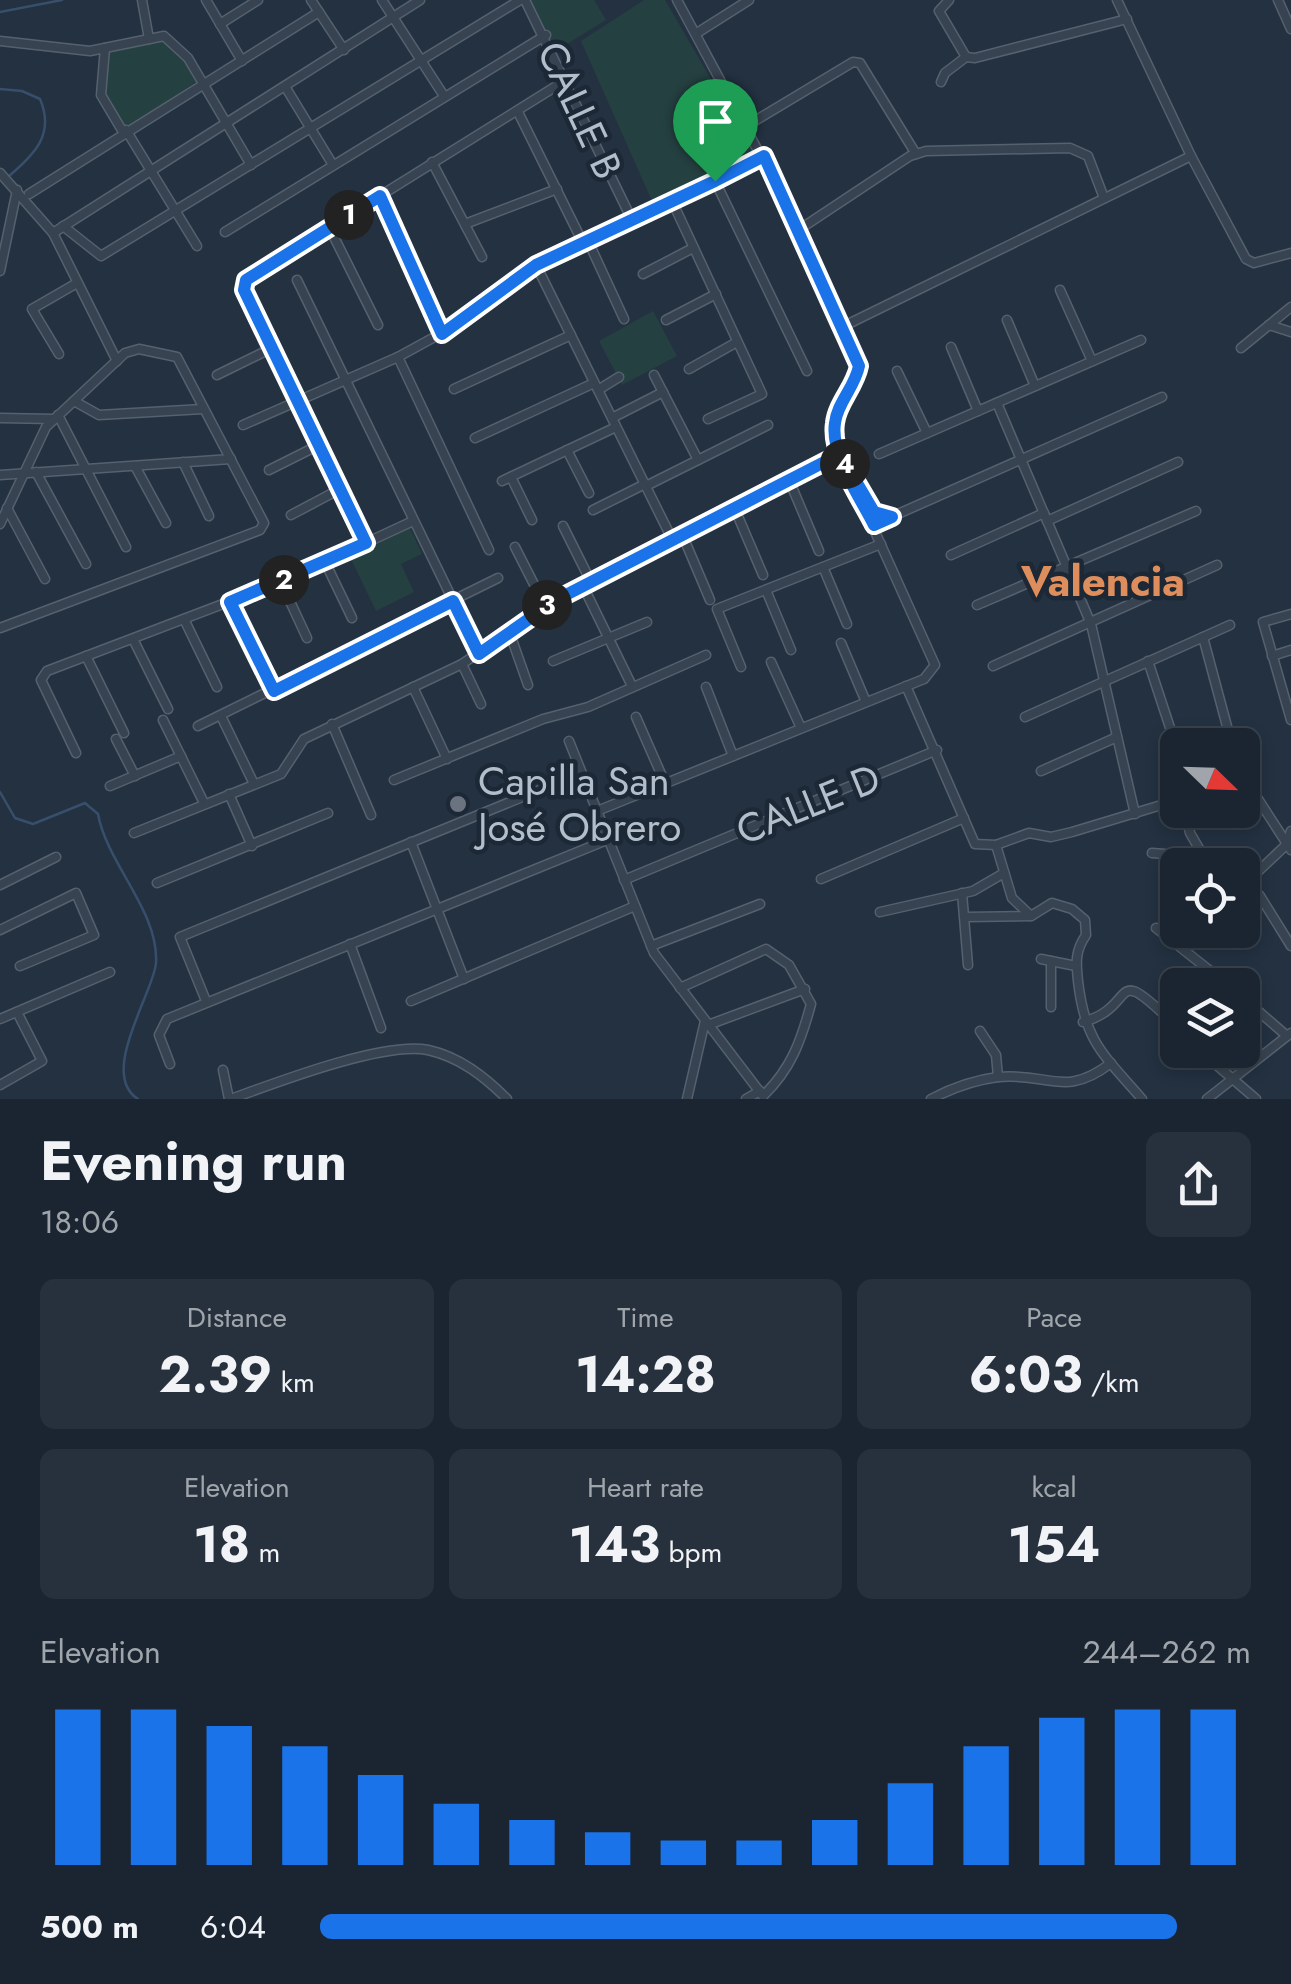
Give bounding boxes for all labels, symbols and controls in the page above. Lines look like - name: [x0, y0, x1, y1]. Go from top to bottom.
- street label: CALLE B: [523, 32, 637, 188]
- pin: [673, 79, 758, 182]
- icon: arrive: [688, 94, 743, 149]
- pin: 1: [324, 190, 374, 240]
- text: 1: [342, 194, 356, 235]
- pin: 4: [820, 439, 870, 489]
- text: 4: [835, 443, 855, 484]
- district label: Valencia: [1020, 551, 1185, 612]
- pin: 2: [259, 555, 309, 605]
- text: 2: [275, 559, 293, 600]
- pin: 3: [522, 580, 572, 630]
- text: 3: [538, 584, 556, 625]
- north arrow: [1160, 728, 1260, 828]
- map controls: [1160, 728, 1260, 1068]
- street label: CALLE D: [727, 749, 889, 859]
- place label: Capilla San José Obrero: [473, 752, 681, 856]
- marker: Capilla San José Obrero: [447, 793, 469, 815]
- button: locate: [1160, 848, 1260, 948]
- button: layers: [1160, 968, 1260, 1068]
- text: Evening run: [40, 1121, 347, 1201]
- button: share: [1146, 1132, 1251, 1237]
- text: 18:06: [40, 1199, 119, 1245]
- text: Distance: [187, 1297, 287, 1338]
- text: Time: [617, 1297, 674, 1338]
- text: Pace: [1026, 1297, 1082, 1338]
- text: 2.39: [159, 1338, 272, 1411]
- text: 14:28: [575, 1338, 716, 1411]
- text: 6:03: [969, 1338, 1083, 1411]
- text: km: [272, 1362, 315, 1403]
- text: /km: [1083, 1362, 1140, 1403]
- text: Elevation: [184, 1467, 290, 1508]
- text: Heart rate: [587, 1467, 704, 1508]
- text: kcal: [1032, 1467, 1077, 1508]
- text: 18: [193, 1508, 250, 1581]
- text: 143: [569, 1508, 660, 1581]
- text: 154: [1008, 1508, 1100, 1581]
- text: m: [250, 1532, 280, 1573]
- text: bpm: [660, 1532, 722, 1573]
- text: Elevation: [40, 1629, 161, 1675]
- text: 244–262 m: [1082, 1629, 1251, 1675]
- text: 500 m: [40, 1904, 139, 1950]
- text: 6:04: [200, 1904, 266, 1950]

